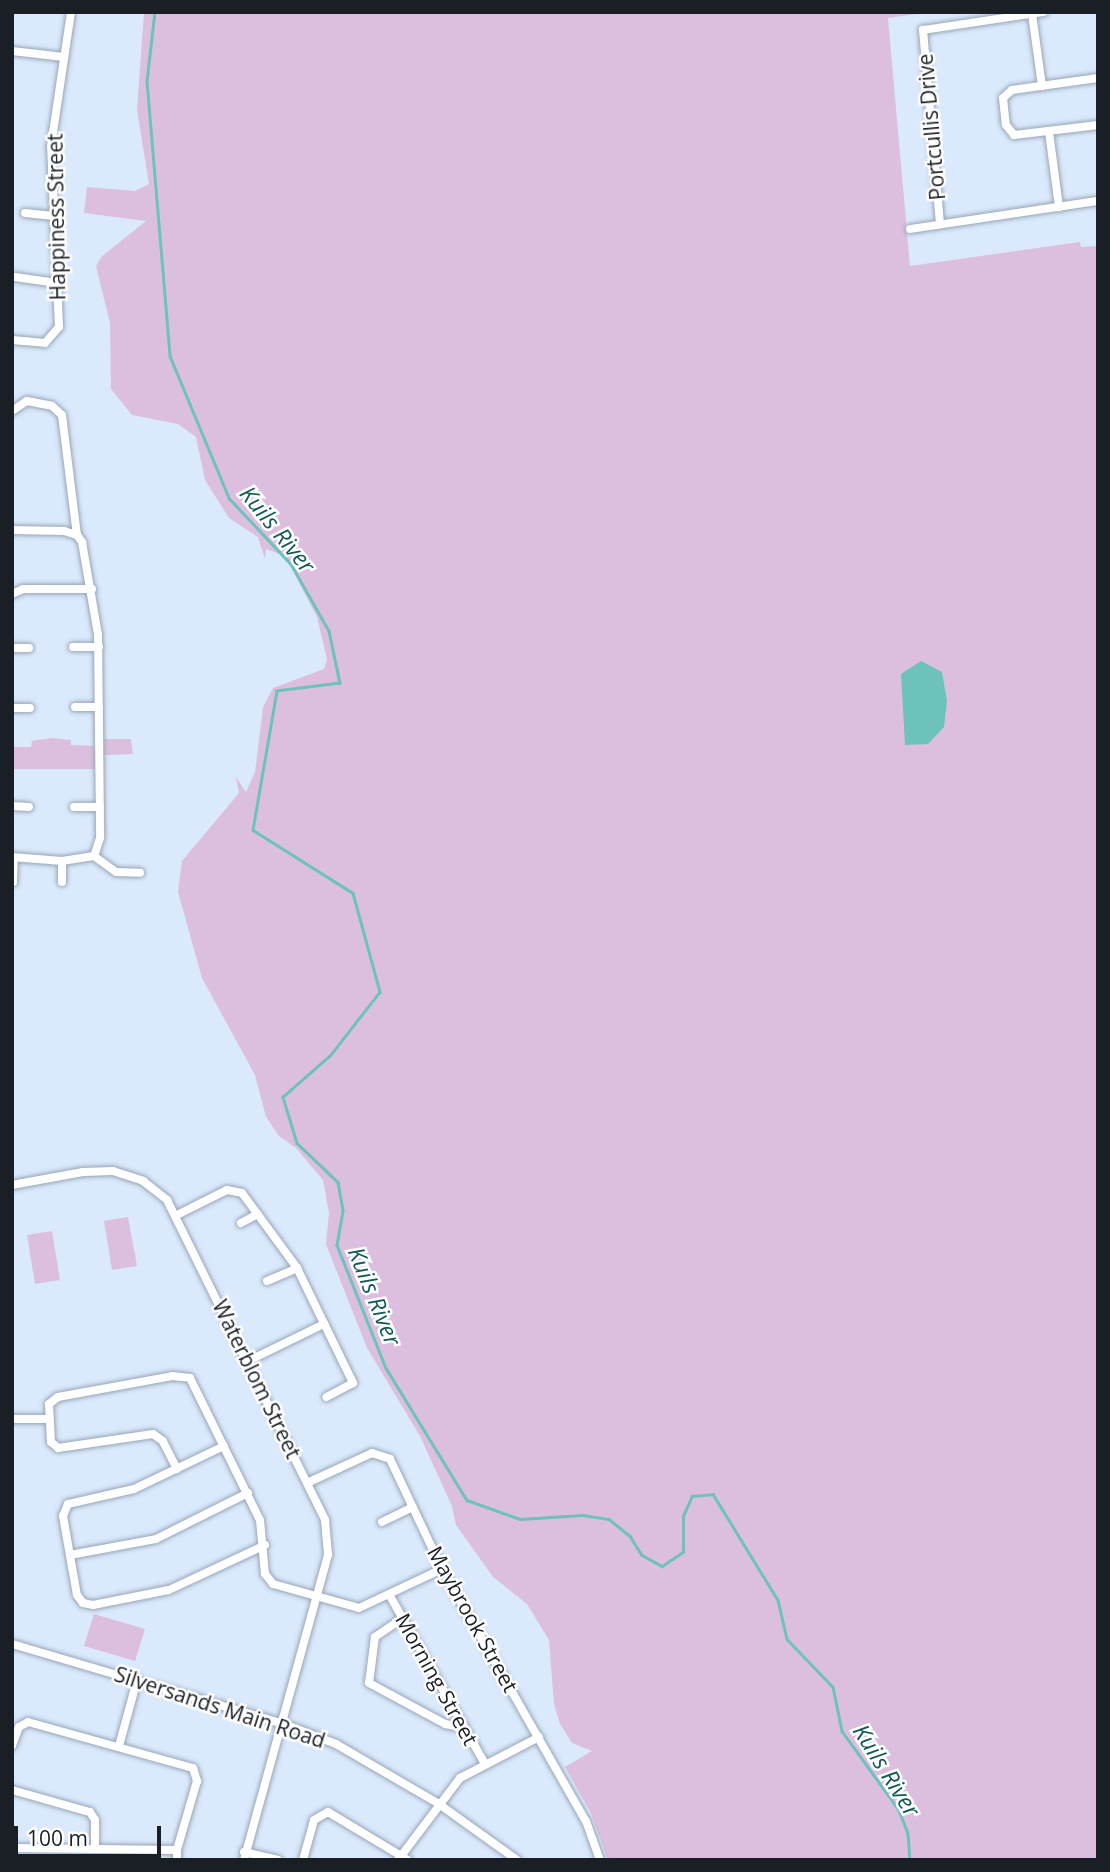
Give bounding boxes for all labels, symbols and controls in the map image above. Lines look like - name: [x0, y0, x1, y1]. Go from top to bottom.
- street label: Portcullis Drive: [912, 53, 950, 201]
- street label: Happiness Street: [42, 133, 70, 301]
- water label: Kuils River: [235, 480, 321, 578]
- water label: Kuils River: [343, 1243, 407, 1349]
- street label: Waterblom Street: [208, 1296, 306, 1462]
- street label: Maybrook Street: [422, 1542, 524, 1696]
- street label: Morning Street: [390, 1609, 484, 1749]
- street label: Silversands Main Road: [111, 1661, 329, 1753]
- water label: Kuils River: [848, 1719, 926, 1821]
- scale bar: [18, 1812, 164, 1856]
- text: 100 m: [27, 1824, 88, 1852]

